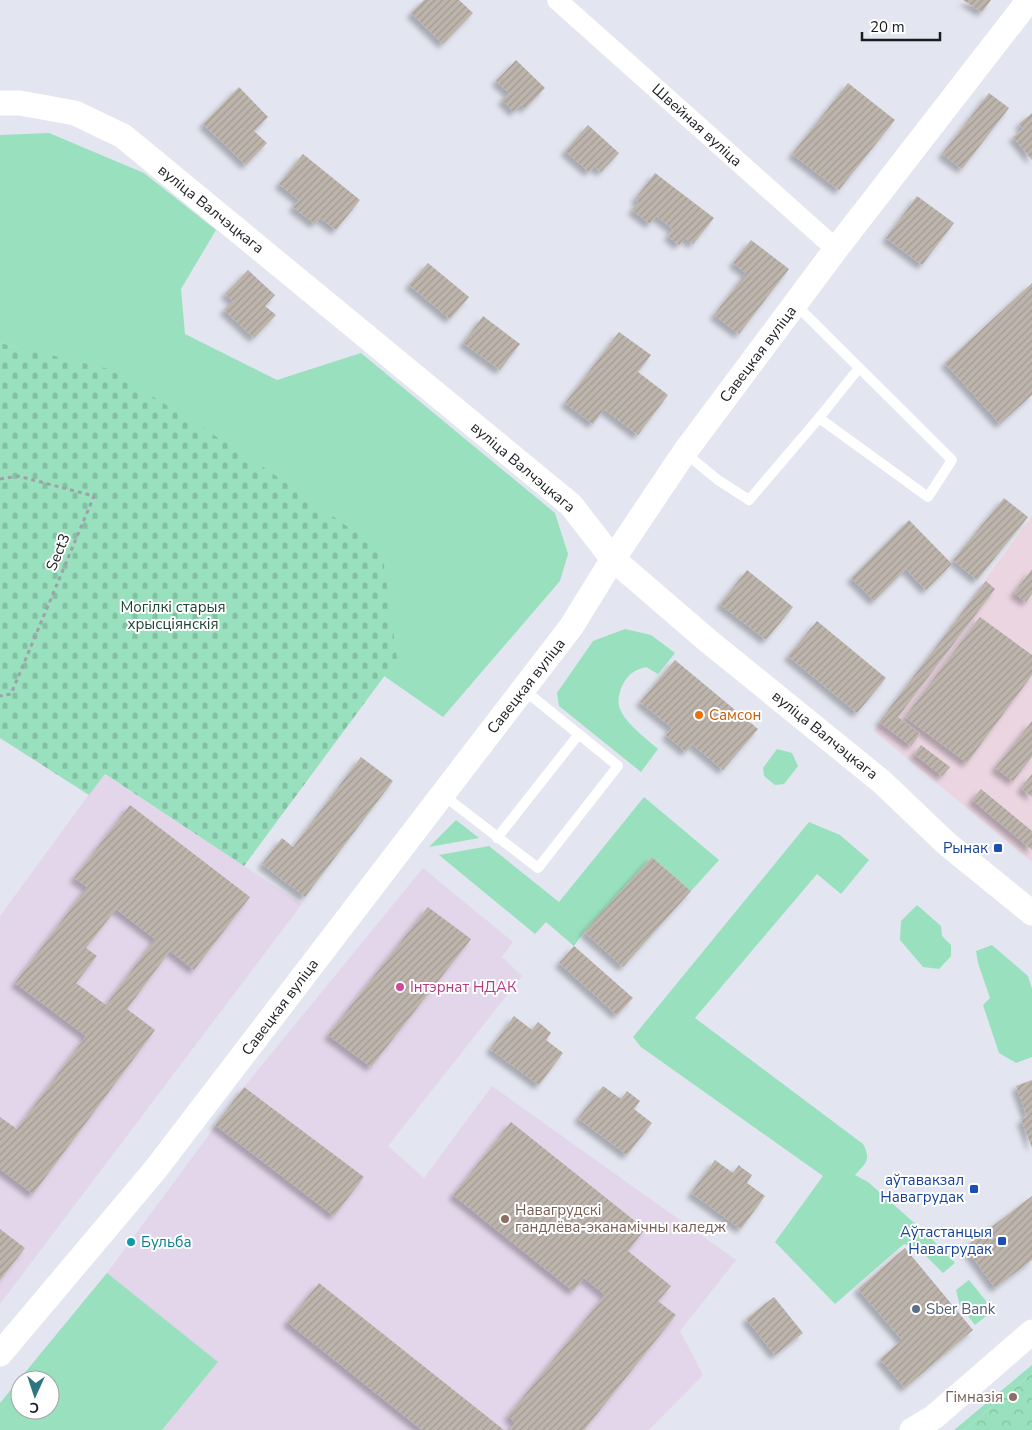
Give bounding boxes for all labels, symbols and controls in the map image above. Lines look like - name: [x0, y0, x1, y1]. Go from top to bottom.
- scale bar: [862, 10, 940, 42]
- text: 20 m: [870, 17, 905, 37]
- street label: Швейная вуліца: [648, 79, 746, 171]
- street label: вуліца Валчэцкага: [154, 160, 268, 258]
- street label: Савецкая вуліца: [715, 302, 801, 406]
- street label: вуліца Валчэцкага: [466, 417, 580, 517]
- street label: Sect3: [41, 530, 75, 574]
- park label: Могілкі старыя хрысціянскія: [120, 597, 226, 634]
- street label: Савецкая вуліца: [482, 634, 570, 738]
- street label: вуліца Валчэцкага: [768, 686, 882, 784]
- place label: Самсон: [709, 705, 761, 725]
- marker: Самсон: [693, 709, 705, 721]
- place label: Рынак: [943, 838, 988, 858]
- marker: Рынак: [992, 842, 1004, 854]
- street label: Савецкая вуліца: [237, 955, 323, 1059]
- place label: Інтэрнат НДАК: [410, 977, 517, 997]
- marker: Інтэрнат НДАК: [394, 981, 406, 993]
- place label: аўтавакзал Навагрудак: [880, 1170, 964, 1207]
- marker: аўтавакзал Навагрудак: [968, 1183, 980, 1195]
- place label: Навагрудскі гандлёва-эканамічны каледж: [515, 1200, 726, 1237]
- marker: Навагрудскі гандлёва-эканамічны каледж: [499, 1213, 511, 1225]
- place label: Аўтастанцыя Навагрудак: [900, 1222, 992, 1259]
- place label: Бульба: [141, 1232, 192, 1252]
- marker: Аўтастанцыя Навагрудак: [996, 1235, 1008, 1247]
- marker: Бульба: [125, 1236, 137, 1248]
- place label: Sber Bank: [926, 1299, 996, 1319]
- marker: Sber Bank: [910, 1303, 922, 1315]
- north arrow: [10, 1370, 60, 1420]
- place label: Гімназія: [945, 1387, 1003, 1407]
- marker: Гімназія: [1007, 1391, 1019, 1403]
- text: С: [29, 1398, 40, 1417]

